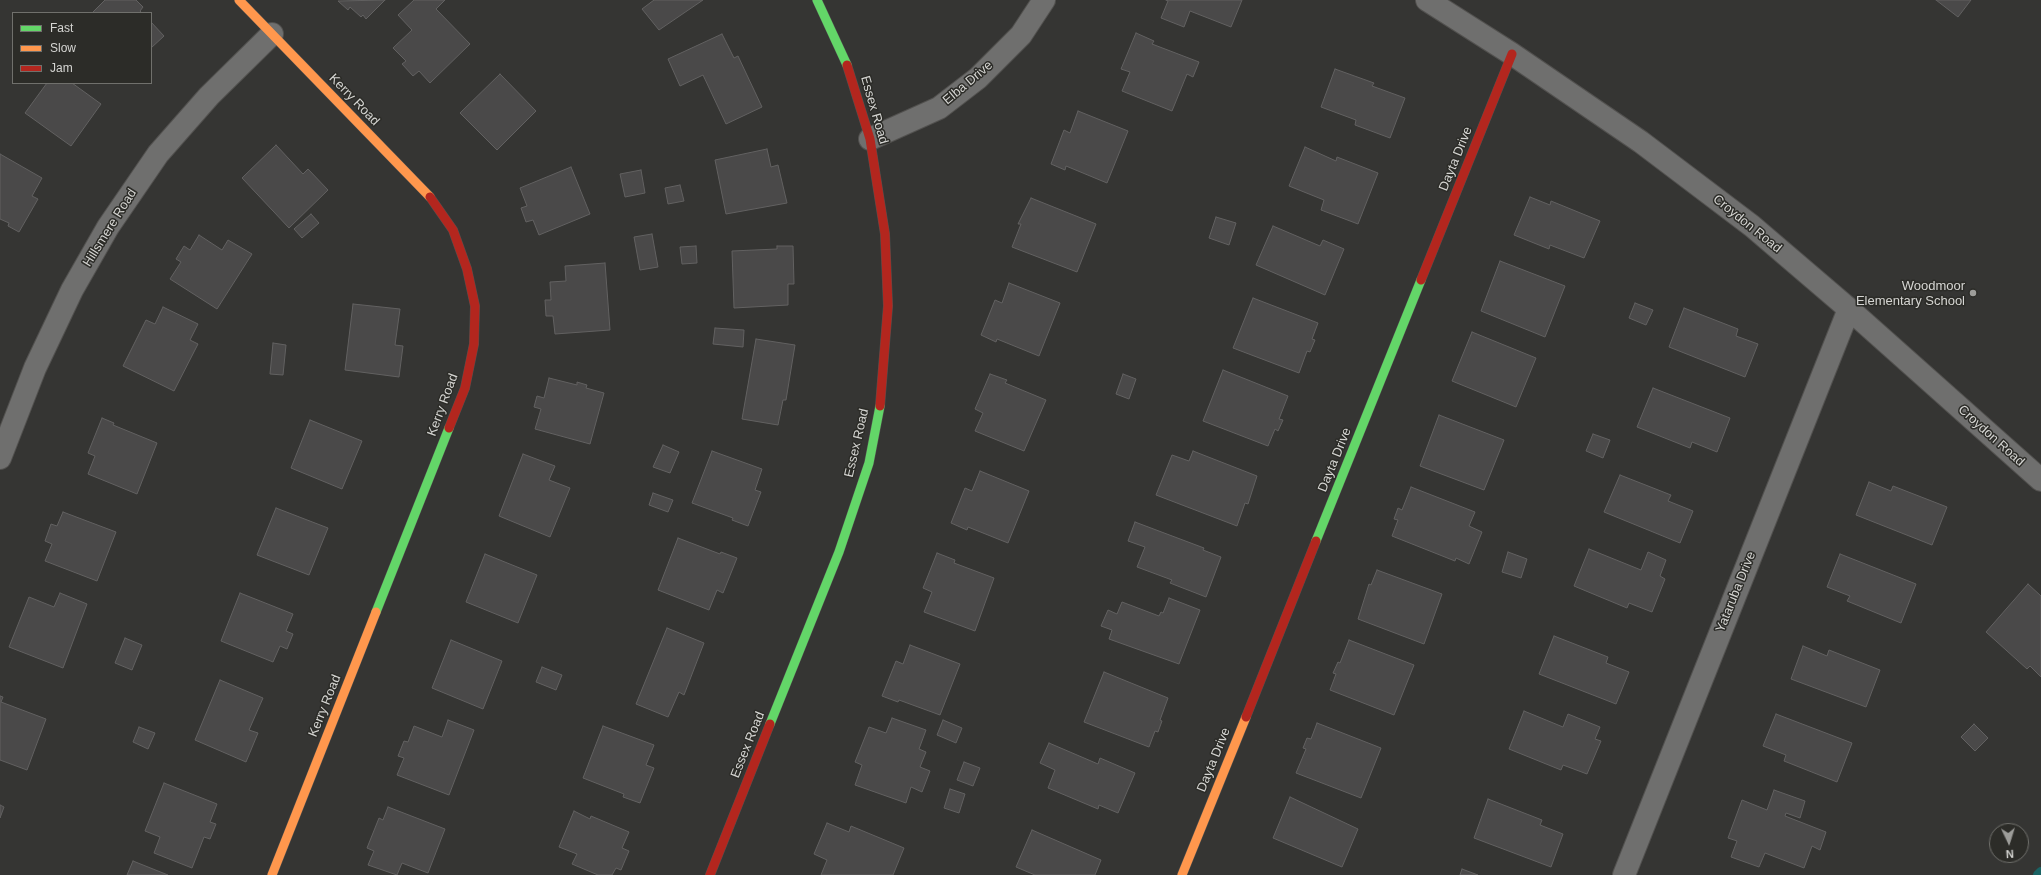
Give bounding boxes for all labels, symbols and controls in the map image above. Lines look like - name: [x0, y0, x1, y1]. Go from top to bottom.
- legend: [12, 12, 152, 84]
- text: Fast: [50, 21, 73, 35]
- text: Slow: [50, 41, 76, 55]
- street label: Elba Drive: [940, 58, 996, 108]
- text: Jam: [50, 61, 73, 75]
- street label: Kerry Road: [326, 71, 382, 129]
- street label: Essex Road: [857, 74, 891, 146]
- street label: Dayta Drive: [1436, 125, 1476, 193]
- street label: Hillsmere Road: [80, 186, 140, 270]
- street label: Croydon Road: [1710, 192, 1784, 256]
- place label: Woodmoor Elementary School: [1856, 278, 1965, 309]
- marker: Woodmoor Elementary School: [1968, 288, 1978, 298]
- street label: Kerry Road: [424, 371, 462, 439]
- street label: Croydon Road: [1955, 402, 2027, 470]
- street label: Essex Road: [842, 407, 872, 479]
- street label: Dayta Drive: [1315, 426, 1355, 494]
- street label: Yataruba Drive: [1713, 549, 1759, 635]
- street label: Kerry Road: [305, 673, 345, 739]
- street label: Essex Road: [728, 710, 768, 780]
- street label: Dayta Drive: [1194, 726, 1234, 794]
- north arrow: [1989, 823, 2029, 863]
- text: N: [2005, 848, 2014, 860]

